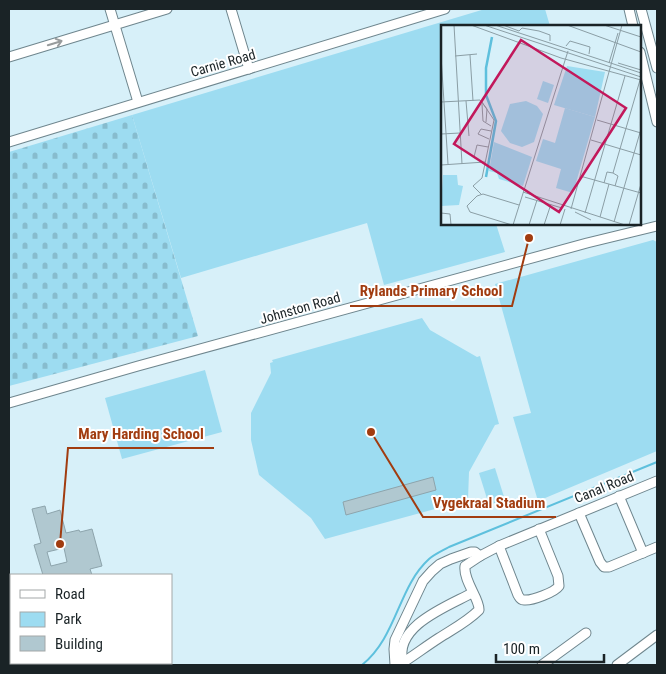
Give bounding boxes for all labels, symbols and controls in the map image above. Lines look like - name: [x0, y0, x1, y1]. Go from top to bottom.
- inset map: [441, 25, 641, 225]
- one-way arrow: [47, 37, 63, 47]
- street label: Carnie Road: [189, 46, 257, 80]
- callout: Rylands Primary School: [350, 276, 512, 306]
- text: Rylands Primary School: [360, 282, 502, 300]
- street label: Johnston Road: [258, 289, 342, 327]
- callout: Mary Harding School: [68, 418, 214, 448]
- text: Mary Harding School: [78, 425, 204, 443]
- street label: Canal Road: [572, 468, 636, 506]
- callout: Vygekraal Stadium: [423, 487, 556, 517]
- text: Vygekraal Stadium: [433, 494, 545, 512]
- legend: [10, 574, 172, 664]
- text: Road: [55, 585, 85, 603]
- text: Park: [55, 610, 82, 628]
- scale bar: [496, 632, 604, 664]
- text: Building: [55, 635, 103, 653]
- text: 100 m: [503, 640, 540, 658]

